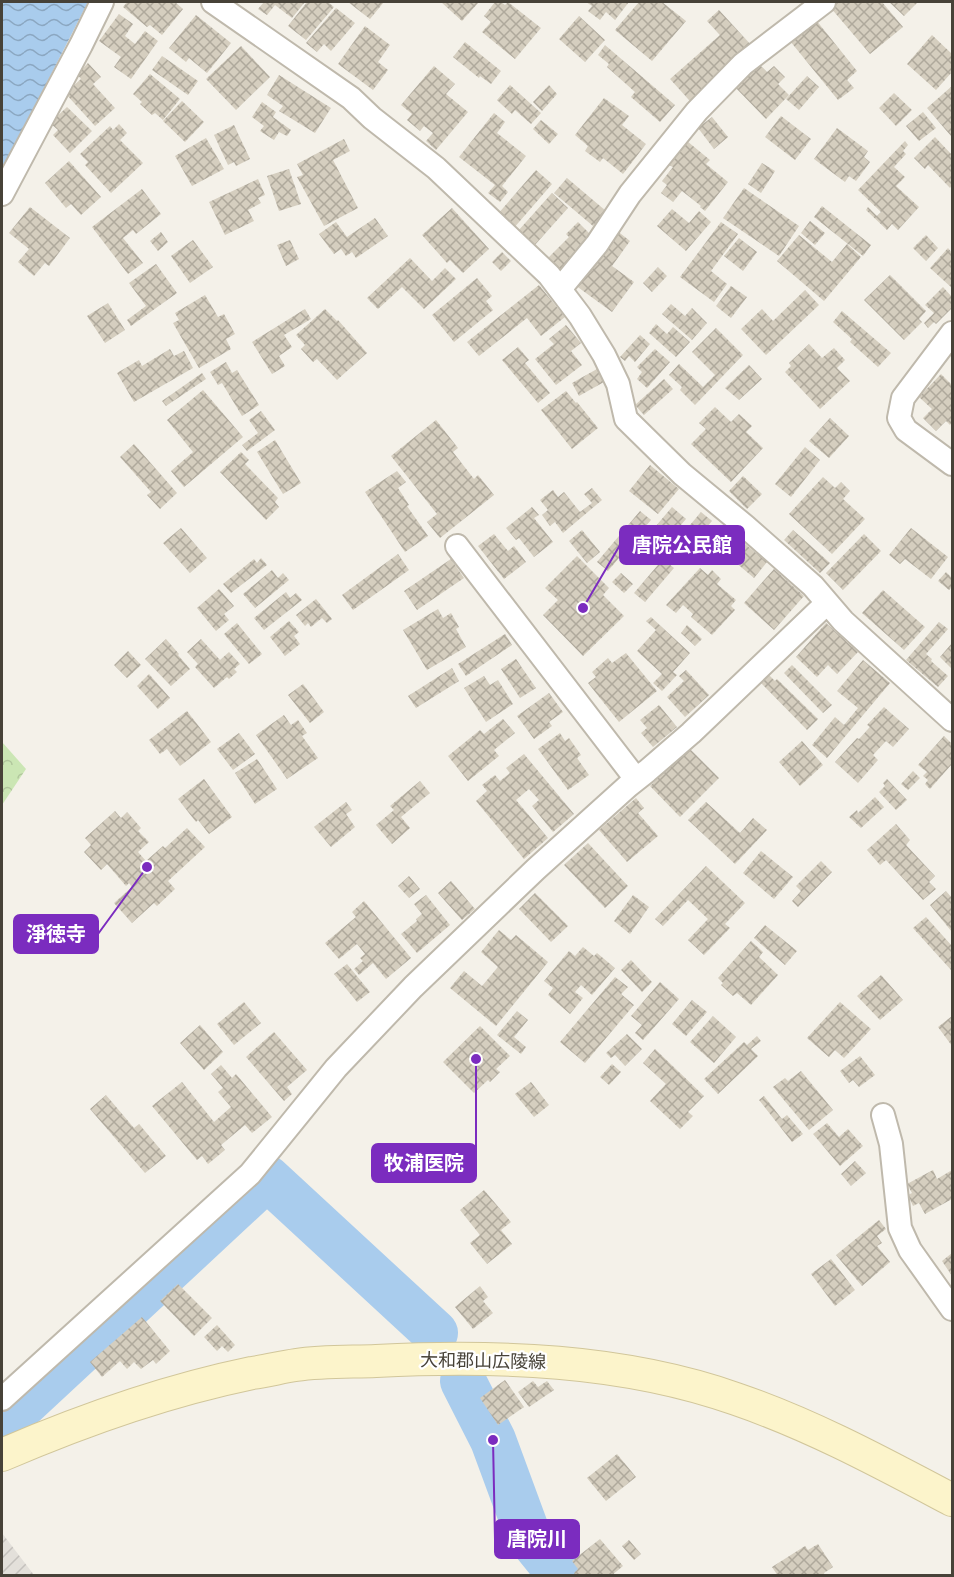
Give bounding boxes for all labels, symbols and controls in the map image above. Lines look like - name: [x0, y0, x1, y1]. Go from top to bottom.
- callout: 唐院公民館: [620, 526, 744, 564]
- text: 唐院公民館: [632, 532, 732, 558]
- callout: 淨徳寺: [14, 915, 98, 953]
- text: 淨徳寺: [26, 921, 86, 947]
- callout: 牧浦医院: [372, 1144, 476, 1182]
- text: 牧浦医院: [384, 1150, 464, 1176]
- street label: 大和郡山広陵線: [420, 1348, 546, 1374]
- callout: 唐院川: [495, 1520, 579, 1558]
- text: 唐院川: [507, 1526, 567, 1552]

